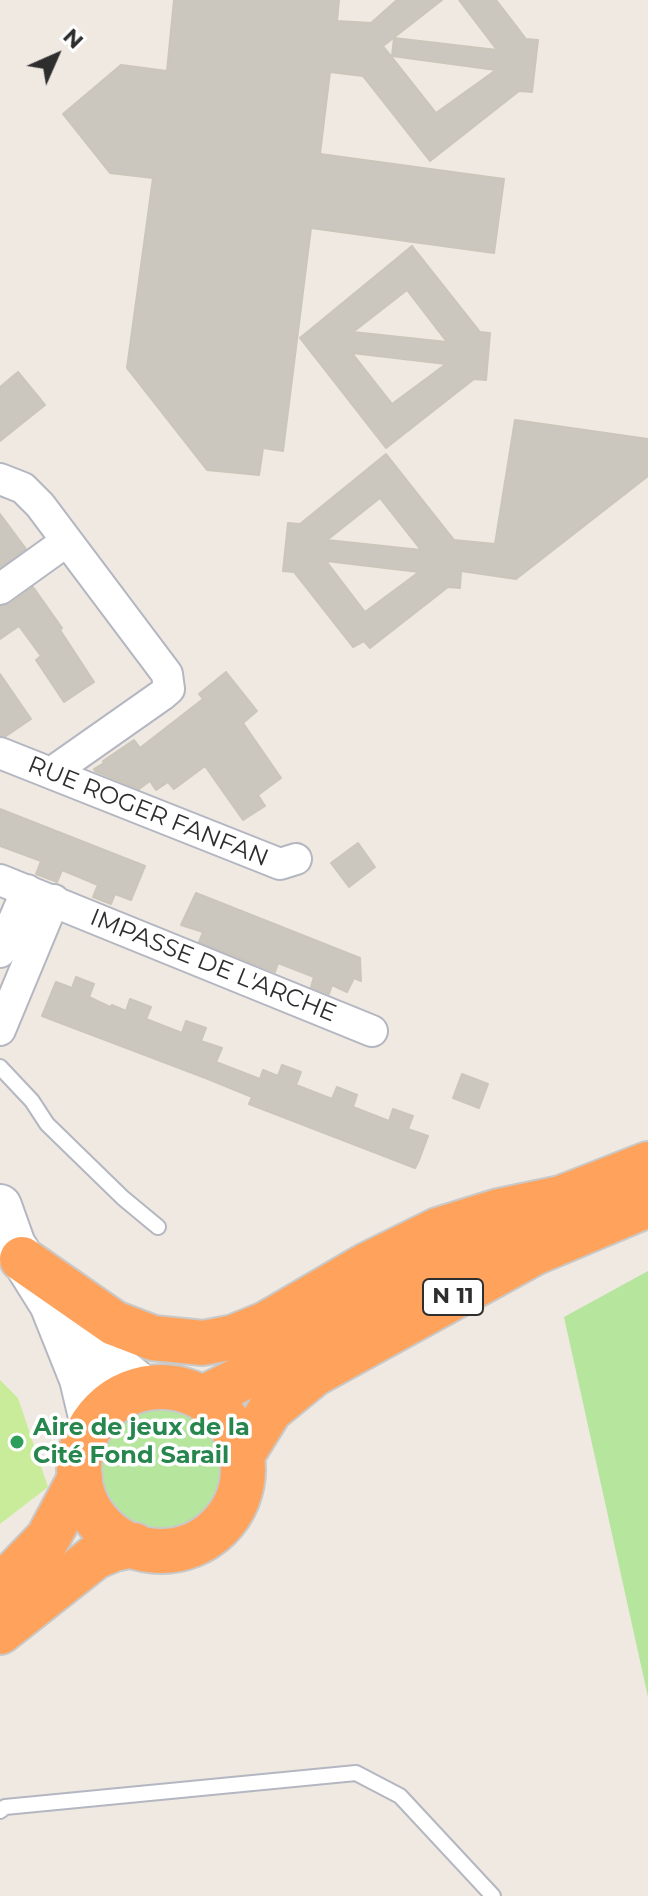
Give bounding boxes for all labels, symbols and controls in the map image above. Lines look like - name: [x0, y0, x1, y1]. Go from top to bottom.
- north arrow: [16, 16, 96, 96]
- text: N: [57, 23, 89, 55]
- street label: RUE ROGER FANFAN: [24, 751, 272, 873]
- street label: IMPASSE DE L'ARCHE: [86, 903, 340, 1029]
- road number: N 11: [423, 1279, 483, 1315]
- place label: Aire de jeux de la Cité Fond Sarail: [33, 1414, 250, 1470]
- marker: Aire de jeux de la Cité Fond Sarail: [8, 1433, 26, 1451]

